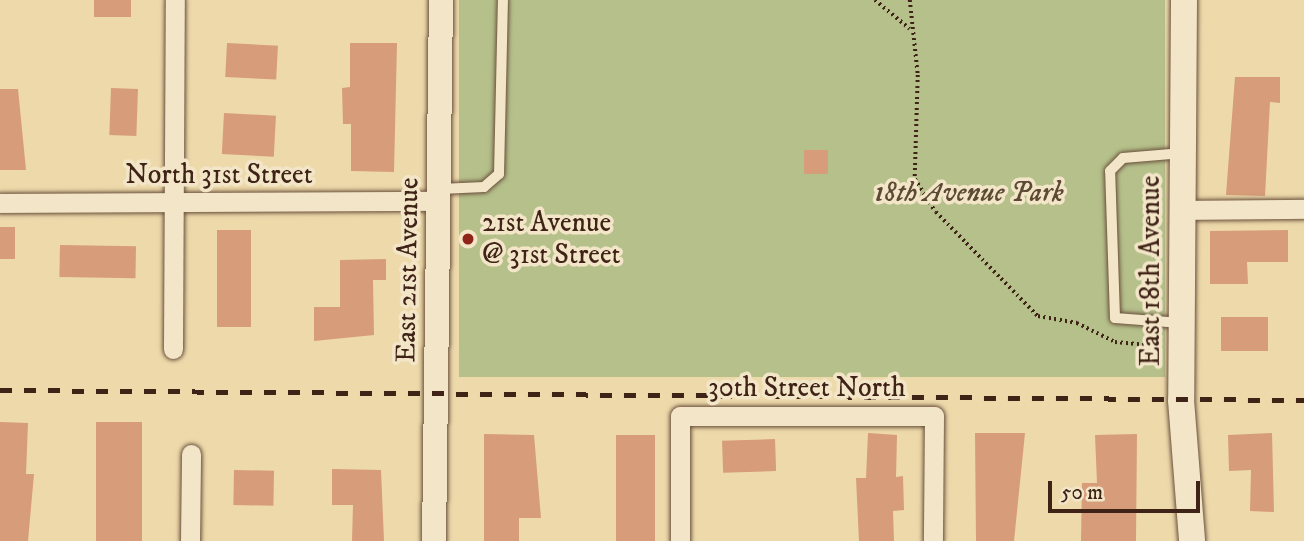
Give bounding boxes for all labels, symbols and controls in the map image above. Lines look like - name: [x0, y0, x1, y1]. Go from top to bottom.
- street label: North 31st Street: [125, 158, 313, 192]
- park label: 18th Avenue Park: [874, 176, 1064, 210]
- street label: East 18th Avenue: [1134, 176, 1168, 366]
- street label: East 21st Avenue: [390, 177, 426, 363]
- place label: 21st Avenue @ 31st Street: [482, 206, 621, 272]
- marker: 21st Avenue @ 31st Street: [460, 231, 476, 247]
- street label: 30th Street North: [708, 371, 906, 405]
- scale bar: [1052, 468, 1204, 512]
- text: 50 m: [1061, 480, 1103, 506]

